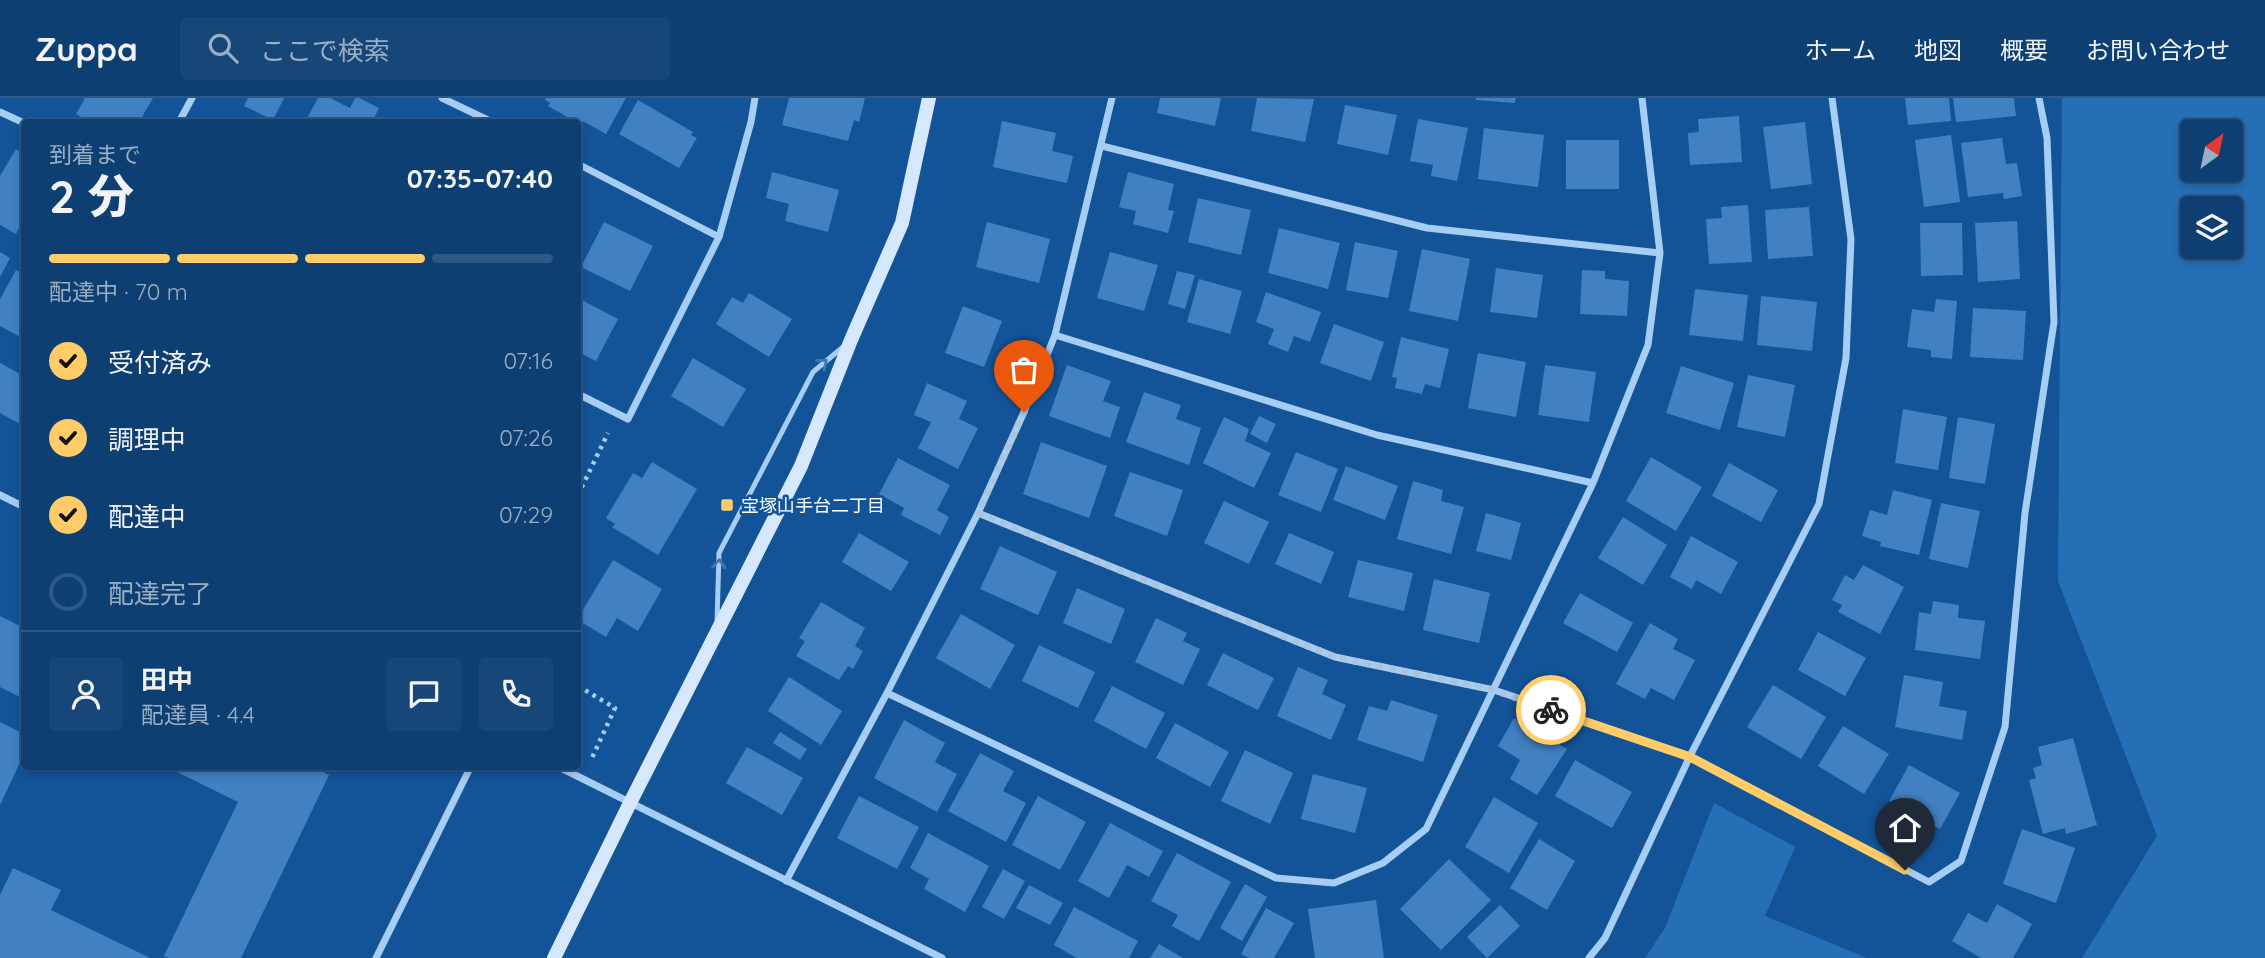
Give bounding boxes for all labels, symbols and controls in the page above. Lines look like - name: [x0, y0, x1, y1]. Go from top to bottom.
- search box: [180, 17, 670, 80]
- text: Zuppa: [35, 28, 138, 69]
- icon: search: [204, 29, 242, 67]
- text: ここで検索: [260, 34, 390, 67]
- text: ホーム: [1805, 35, 1876, 65]
- text: 地図: [1914, 35, 1962, 65]
- text: 概要: [2000, 35, 2048, 65]
- text: お問い合わせ: [2086, 35, 2230, 65]
- north arrow: [2180, 119, 2244, 182]
- map controls: [2180, 119, 2243, 259]
- text: 到着まで: [49, 140, 141, 169]
- text: 07:35–07:40: [407, 162, 553, 195]
- text: 2 分: [49, 167, 134, 225]
- button: layers: [2180, 196, 2243, 259]
- text: 配達中 · 70 m: [49, 277, 188, 306]
- pin: [994, 340, 1054, 412]
- icon: check: [49, 342, 87, 380]
- text: 受付済み: [108, 346, 212, 379]
- text: 07:16: [504, 346, 553, 375]
- icon: bag: [1005, 351, 1043, 389]
- one-way arrow: [815, 359, 827, 372]
- icon: check: [49, 419, 87, 457]
- text: 調理中: [108, 423, 186, 456]
- text: 07:26: [499, 423, 553, 452]
- place label: 宝塚山手台二丁目: [741, 494, 885, 517]
- icon: check: [49, 496, 87, 534]
- marker: 宝塚山手台二丁目: [719, 497, 735, 513]
- text: 配達中: [108, 500, 186, 533]
- text: 07:29: [499, 500, 553, 529]
- one-way arrow: [712, 558, 727, 569]
- text: 配達完了: [108, 577, 212, 610]
- button: person: [49, 657, 123, 731]
- button: chat: [387, 657, 461, 731]
- button: phone: [479, 657, 553, 731]
- text: 田中: [141, 663, 193, 696]
- courier: [1516, 675, 1586, 745]
- icon: bike: [1532, 691, 1570, 729]
- text: 配達員 · 4.4: [141, 700, 255, 729]
- pin: [1875, 798, 1935, 870]
- icon: home: [1886, 809, 1924, 847]

